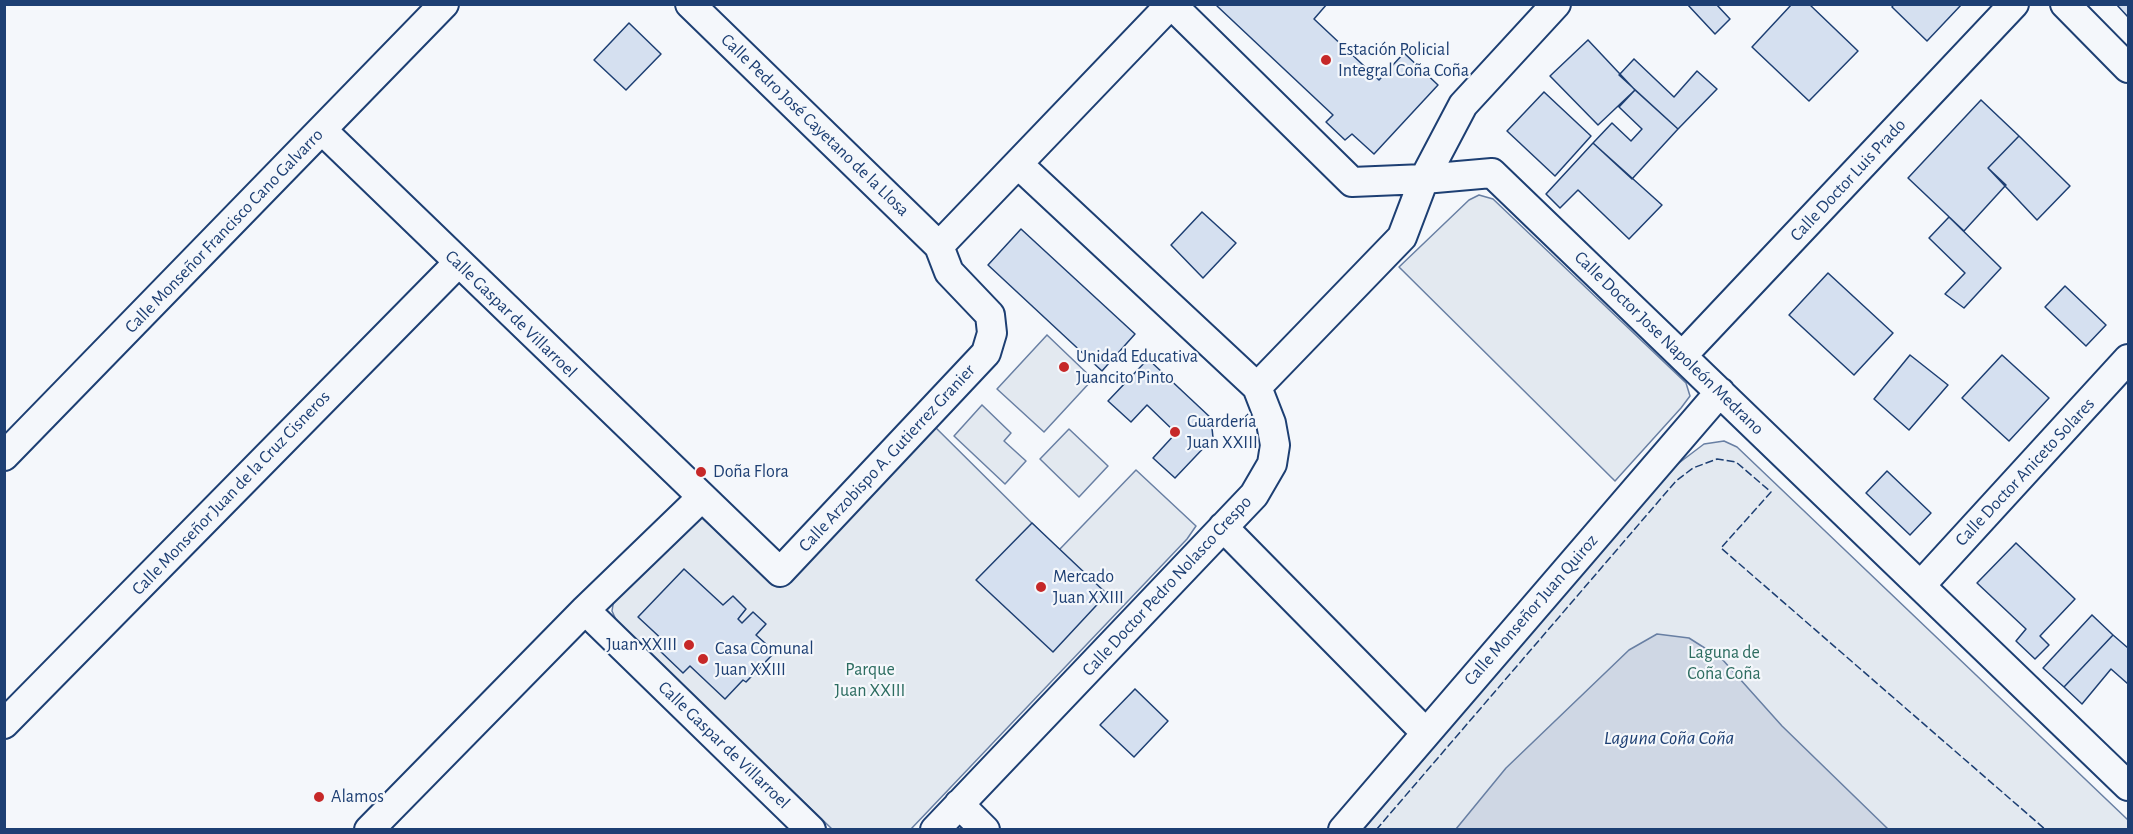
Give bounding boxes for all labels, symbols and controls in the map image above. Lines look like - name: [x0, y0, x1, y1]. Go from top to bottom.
- street label: Calle Pedro José Cayetano de la Llosa: [716, 29, 914, 221]
- place label: Estación Policial Integral Coña Coña: [1338, 39, 1469, 82]
- marker: Estación Policial Integral Coña Coña: [1319, 53, 1333, 67]
- street label: Calle Doctor Luis Prado: [1786, 114, 1910, 246]
- street label: Calle Monseñor Francisco Cano Galvarro: [120, 124, 328, 338]
- street label: Calle Gaspar de Villarroel: [441, 246, 581, 382]
- street label: Calle Doctor Jose Napoleón Medrano: [1570, 247, 1768, 439]
- place label: Unidad Educativa Juancito Pinto: [1076, 346, 1198, 388]
- street label: Calle Arzobispo A. Gutierrez Granier: [794, 360, 980, 556]
- marker: Unidad Educativa Juancito Pinto: [1057, 360, 1071, 374]
- street label: Calle Monseñor Juan de la Cruz Cisneros: [127, 386, 335, 600]
- street label: Calle Doctor Aniceto Solares: [1951, 393, 2099, 551]
- place label: Guardería Juan XXIII: [1187, 411, 1258, 454]
- marker: Guardería Juan XXIII: [1168, 425, 1182, 439]
- place label: Doña Flora: [713, 461, 789, 483]
- marker: Doña Flora: [694, 465, 708, 479]
- street label: Calle Doctor Pedro Nolasco Crespo: [1078, 491, 1256, 681]
- street label: Calle Monseñor Juan Quiroz: [1459, 530, 1603, 690]
- place label: Mercado Juan XXIII: [1053, 566, 1124, 608]
- marker: Mercado Juan XXIII: [1034, 580, 1048, 594]
- place label: Juan XXIII: [606, 634, 677, 656]
- marker: Juan XXIII: [682, 638, 696, 652]
- place label: Casa Comunal Juan XXIII: [715, 638, 814, 680]
- park label: Laguna de Coña Coña: [1687, 642, 1761, 684]
- marker: Casa Comunal Juan XXIII: [696, 652, 710, 666]
- park label: Parque Juan XXIII: [835, 659, 905, 702]
- street label: Calle Gaspar de Villarroel: [654, 677, 794, 813]
- water label: Laguna Coña Coña: [1604, 726, 1734, 750]
- place label: Alamos: [331, 786, 384, 808]
- marker: Alamos: [312, 790, 326, 804]

